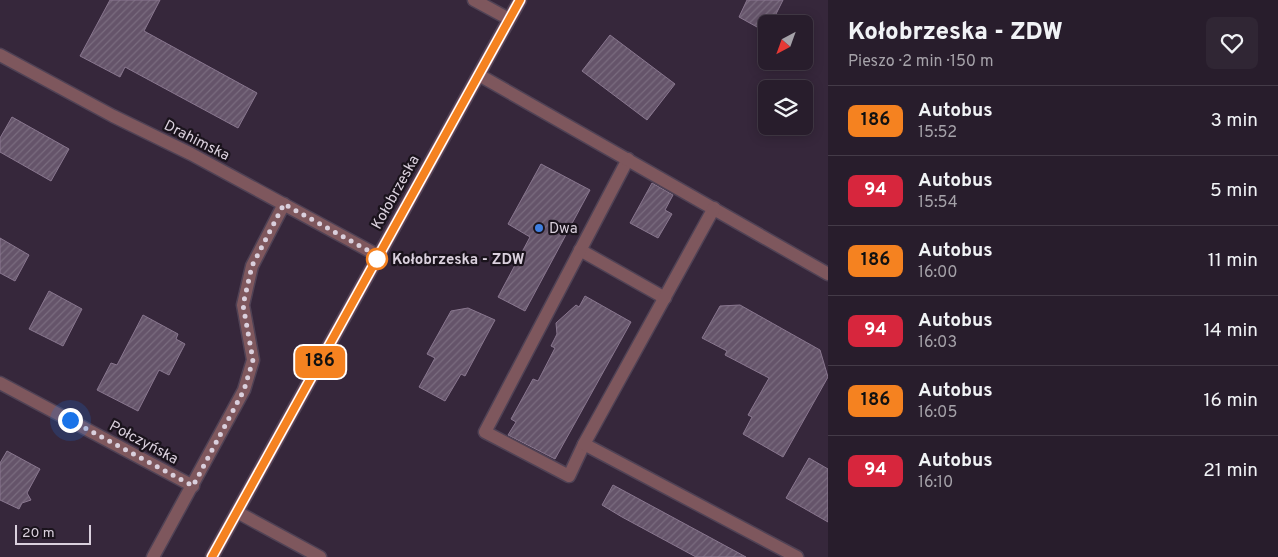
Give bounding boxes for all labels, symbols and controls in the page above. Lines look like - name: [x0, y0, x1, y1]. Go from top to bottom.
- north arrow: [758, 15, 812, 70]
- map controls: [758, 15, 813, 135]
- button: heart: [1206, 17, 1258, 69]
- text: Kołobrzeska - ZDW: [848, 18, 1063, 48]
- text: Pieszo · 2 min · 150 m: [848, 52, 993, 72]
- button: layers: [758, 80, 813, 135]
- text: Autobus: [918, 99, 993, 123]
- text: 186: [861, 109, 890, 132]
- text: 3 min: [1210, 109, 1258, 133]
- street label: Drahimska: [160, 117, 232, 166]
- text: 15:52: [918, 123, 957, 143]
- street label: Kołobrzeska: [368, 152, 425, 233]
- text: Autobus: [918, 169, 993, 193]
- text: 94: [864, 179, 887, 202]
- text: 5 min: [1210, 179, 1258, 203]
- text: 15:54: [918, 193, 958, 213]
- place label: Dwa: [549, 220, 578, 239]
- marker: Dwa: [533, 222, 545, 234]
- text: Autobus: [918, 239, 993, 263]
- marker: Kołobrzeska - ZDW: [366, 248, 388, 270]
- text: 186: [861, 249, 890, 272]
- text: 11 min: [1208, 249, 1258, 273]
- place label: Kołobrzeska - ZDW: [392, 251, 525, 270]
- text: 16:00: [918, 263, 958, 283]
- text: Autobus: [918, 309, 993, 333]
- text: 94: [864, 319, 887, 342]
- text: 14 min: [1203, 319, 1258, 343]
- text: 16:03: [918, 333, 957, 353]
- line badge: 186: [291, 346, 349, 378]
- text: 186: [305, 350, 335, 373]
- text: Autobus: [918, 379, 993, 403]
- text: 186: [861, 389, 890, 412]
- text: 16 min: [1203, 389, 1258, 413]
- text: 16:05: [918, 403, 957, 423]
- your location: [58, 408, 83, 433]
- street label: Połczyńska: [105, 417, 181, 469]
- text: Autobus: [918, 449, 993, 473]
- text: 94: [864, 459, 887, 482]
- text: 21 min: [1203, 459, 1258, 483]
- text: 16:10: [918, 473, 953, 493]
- scale bar: [15, 522, 91, 545]
- text: 20 m: [22, 525, 55, 542]

